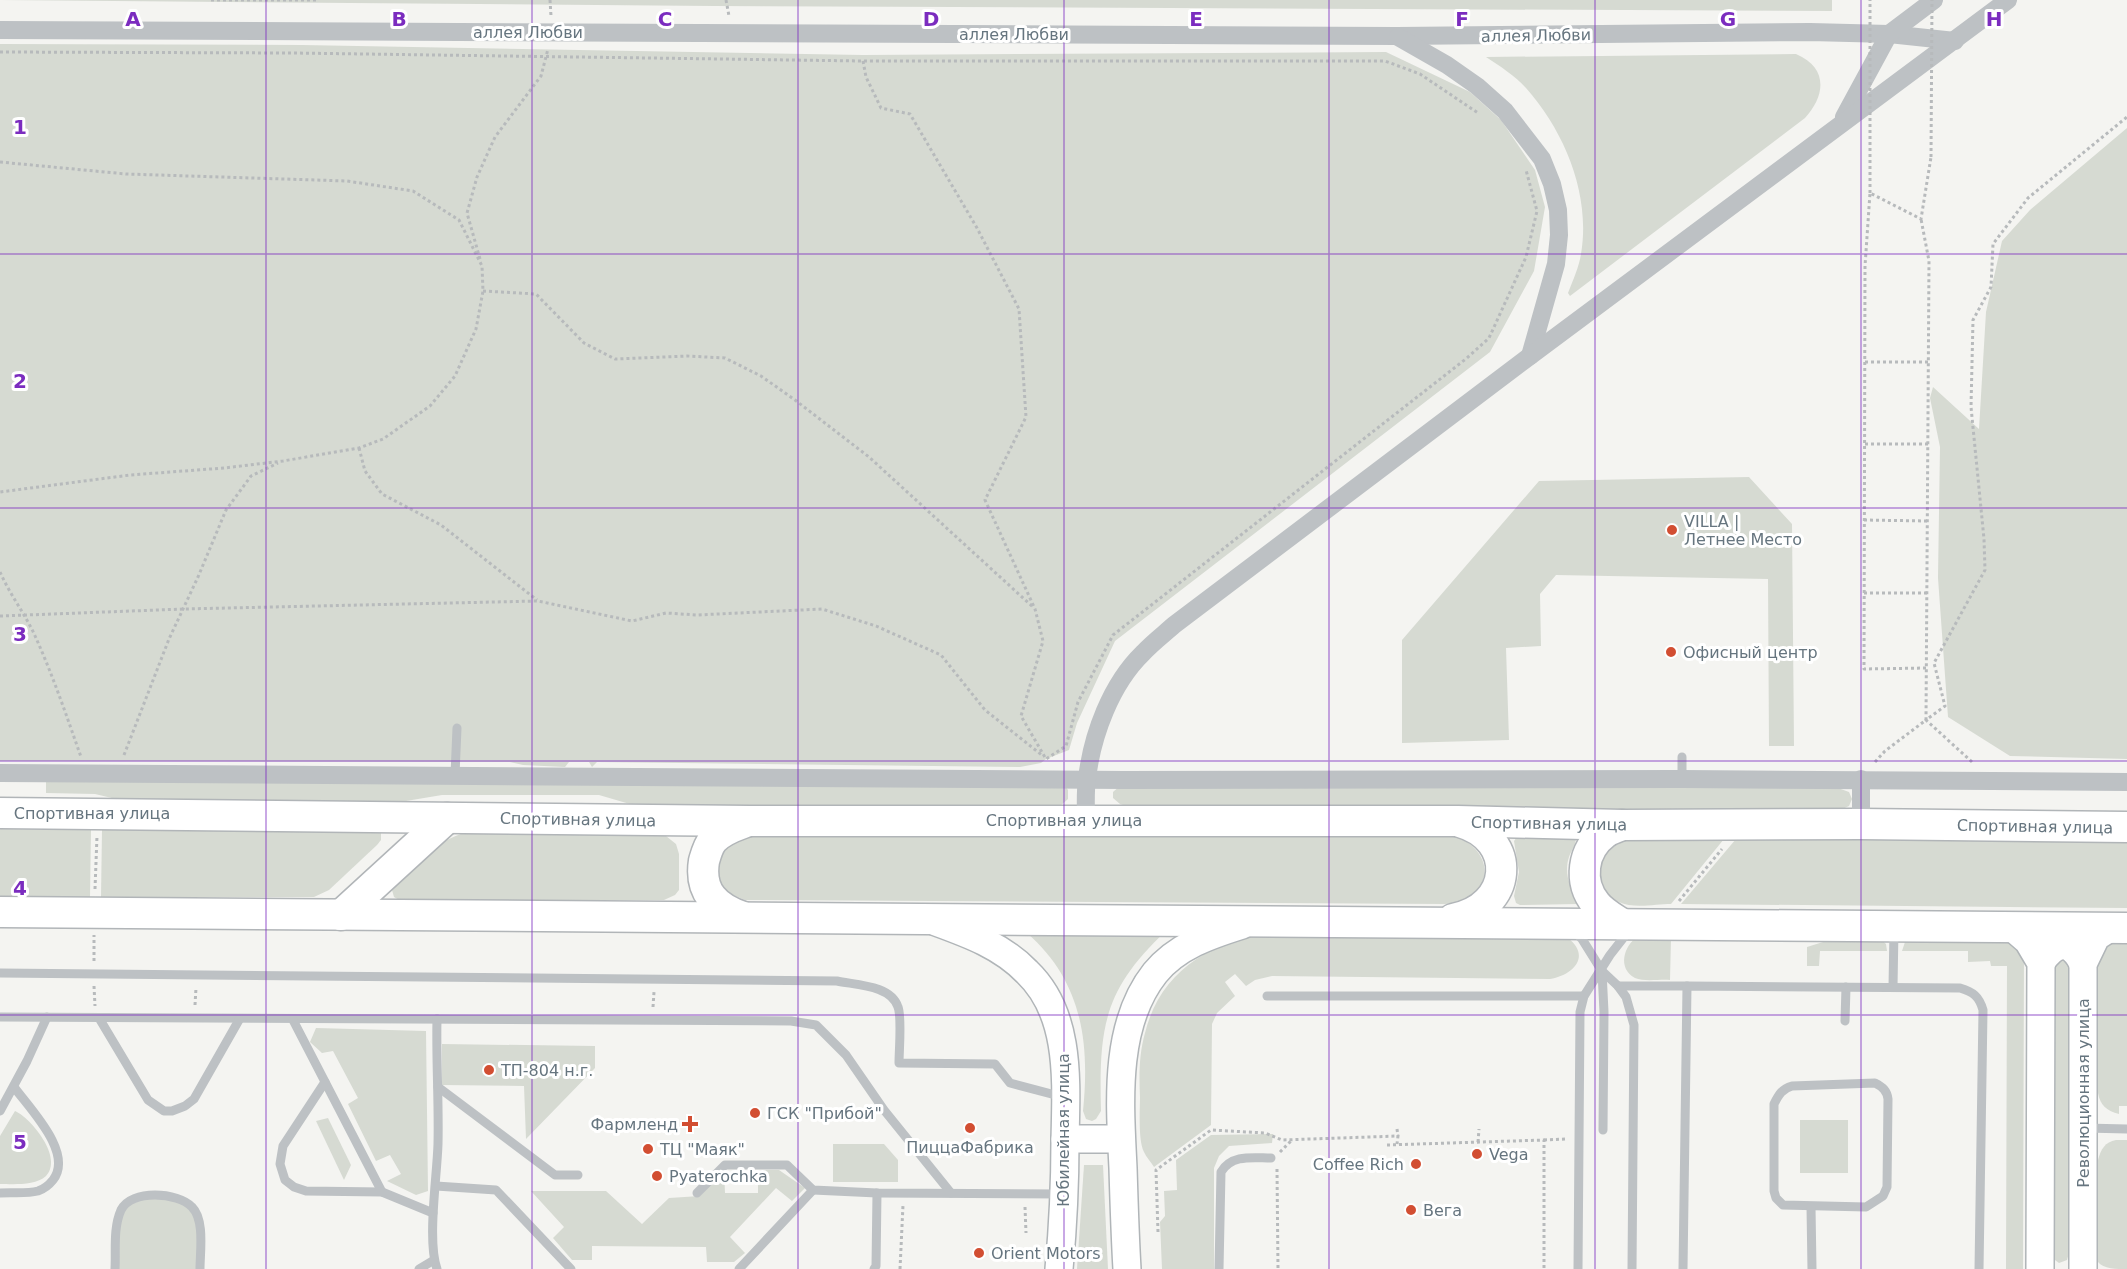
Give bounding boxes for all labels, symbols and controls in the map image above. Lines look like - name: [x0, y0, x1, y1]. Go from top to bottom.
- text: A: [125, 7, 141, 31]
- text: B: [391, 7, 407, 31]
- text: C: [658, 7, 672, 31]
- text: D: [923, 7, 939, 31]
- text: E: [1189, 7, 1203, 31]
- text: F: [1455, 7, 1469, 31]
- text: G: [1720, 7, 1736, 31]
- text: H: [1986, 7, 2002, 31]
- street label: аллея Любви: [473, 23, 583, 42]
- street label: аллея Любви: [959, 25, 1069, 44]
- street label: аллея Любви: [1481, 25, 1591, 46]
- text: 1: [13, 115, 27, 139]
- text: 2: [13, 369, 27, 393]
- place label: VILLA | Летнее Место: [1684, 512, 1802, 549]
- marker: VILLA | Летнее Место: [1665, 523, 1679, 537]
- text: 3: [13, 622, 27, 646]
- place label: Офисный центр: [1683, 643, 1818, 662]
- marker: Офисный центр: [1664, 645, 1678, 659]
- street label: Спортивная улица: [14, 804, 170, 823]
- street label: Спортивная улица: [500, 809, 656, 830]
- street label: Спортивная улица: [986, 811, 1142, 830]
- street label: Спортивная улица: [1471, 813, 1627, 834]
- street label: Спортивная улица: [1957, 816, 2113, 837]
- text: 4: [13, 876, 27, 900]
- street label: Революционная улица: [2074, 998, 2093, 1188]
- street label: Юбилейная улица: [1054, 1053, 1073, 1207]
- place label: ТП-804 н.г.: [500, 1061, 593, 1080]
- marker: ТП-804 н.г.: [482, 1063, 496, 1077]
- place label: ГСК "Прибой": [767, 1104, 882, 1123]
- marker: ГСК "Прибой": [748, 1106, 762, 1120]
- place label: Фармленд: [591, 1115, 678, 1134]
- marker: Фармленд: [683, 1117, 697, 1131]
- marker: ПиццаФабрика: [963, 1121, 977, 1135]
- text: 5: [13, 1130, 27, 1154]
- place label: ПиццаФабрика: [906, 1138, 1034, 1157]
- place label: ТЦ "Маяк": [659, 1140, 745, 1159]
- marker: ТЦ "Маяк": [641, 1142, 655, 1156]
- place label: Vega: [1489, 1145, 1529, 1164]
- marker: Vega: [1470, 1147, 1484, 1161]
- place label: Coffee Rich: [1313, 1155, 1404, 1174]
- marker: Coffee Rich: [1409, 1157, 1423, 1171]
- place label: Pyaterochka: [669, 1167, 768, 1186]
- marker: Pyaterochka: [650, 1169, 664, 1183]
- place label: Вега: [1423, 1201, 1462, 1220]
- marker: Вега: [1404, 1203, 1418, 1217]
- place label: Orient Motors: [991, 1244, 1101, 1263]
- marker: Orient Motors: [972, 1246, 986, 1260]

